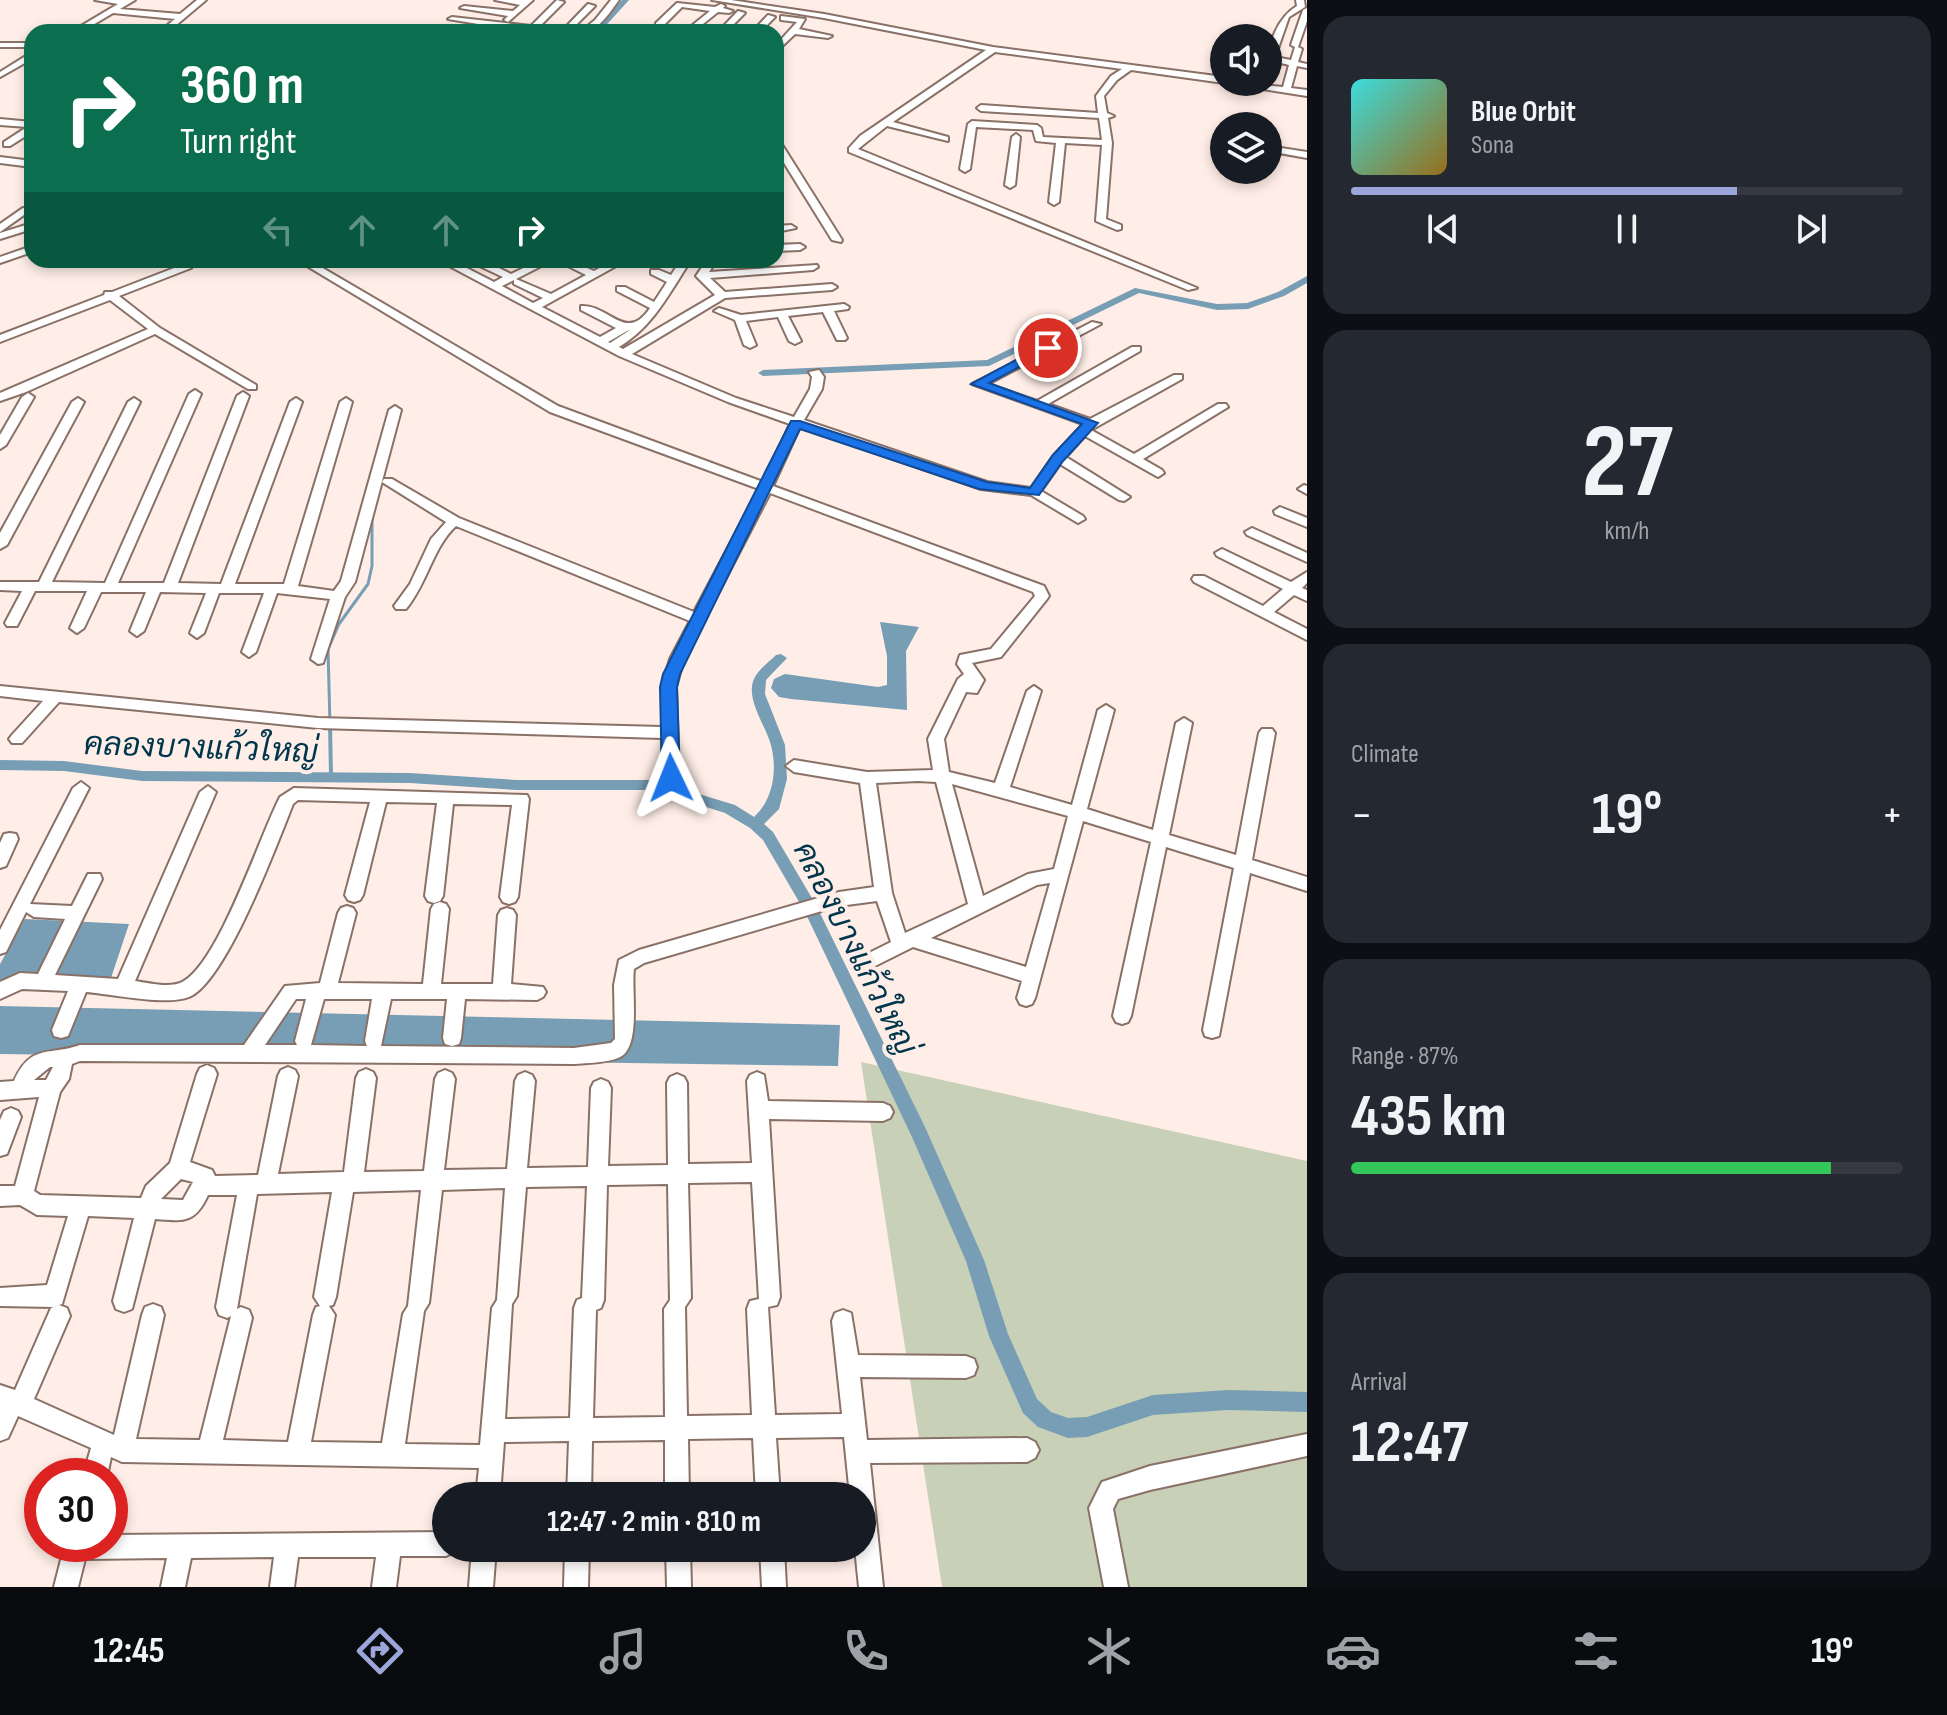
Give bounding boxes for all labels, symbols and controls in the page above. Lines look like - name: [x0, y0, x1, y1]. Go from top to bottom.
- map controls: [1210, 24, 1282, 184]
- button: sound: [1210, 24, 1282, 96]
- text: 360 m: [180, 53, 304, 120]
- icon: right: [48, 56, 152, 160]
- text: Blue Orbit: [1471, 94, 1576, 130]
- button: layers: [1210, 112, 1282, 184]
- text: Turn right: [180, 121, 297, 164]
- text: Sona: [1471, 130, 1514, 161]
- icon: previous: [1421, 207, 1465, 251]
- icon: pause: [1605, 207, 1649, 251]
- icon: next: [1789, 207, 1833, 251]
- icon: left: [256, 208, 300, 252]
- icon: ahead: [340, 208, 384, 252]
- icon: ahead: [424, 208, 468, 252]
- icon: right: [508, 208, 552, 252]
- pin: [1014, 314, 1082, 382]
- icon: arrive: [1026, 326, 1070, 370]
- text: 27: [1582, 401, 1672, 526]
- text: km/h: [1605, 516, 1649, 547]
- water label: คลองบางแก้วใหญ่: [83, 722, 321, 772]
- position arrow: [629, 736, 713, 820]
- text: Climate: [1351, 739, 1419, 770]
- text: 19°: [1592, 779, 1662, 851]
- text: −: [1351, 789, 1373, 842]
- text: +: [1881, 789, 1903, 842]
- water label: คลองบางแก้วใหญ่: [784, 834, 929, 1064]
- text: Range · 87%: [1351, 1041, 1458, 1072]
- text: 435 km: [1351, 1081, 1507, 1153]
- text: Arrival: [1351, 1367, 1407, 1398]
- text: 12:47: [1351, 1407, 1468, 1479]
- speed limit sign: 30: [24, 1458, 128, 1562]
- text: 12:47 · 2 min · 810 m: [547, 1504, 761, 1540]
- icon: directions: [352, 1623, 408, 1679]
- icon: music: [595, 1623, 651, 1679]
- icon: phone: [838, 1623, 894, 1679]
- icon: climate: [1081, 1623, 1137, 1679]
- icon: car: [1325, 1623, 1381, 1679]
- icon: filters: [1568, 1623, 1624, 1679]
- text: 12:45: [94, 1630, 165, 1673]
- text: 19°: [1811, 1630, 1853, 1673]

